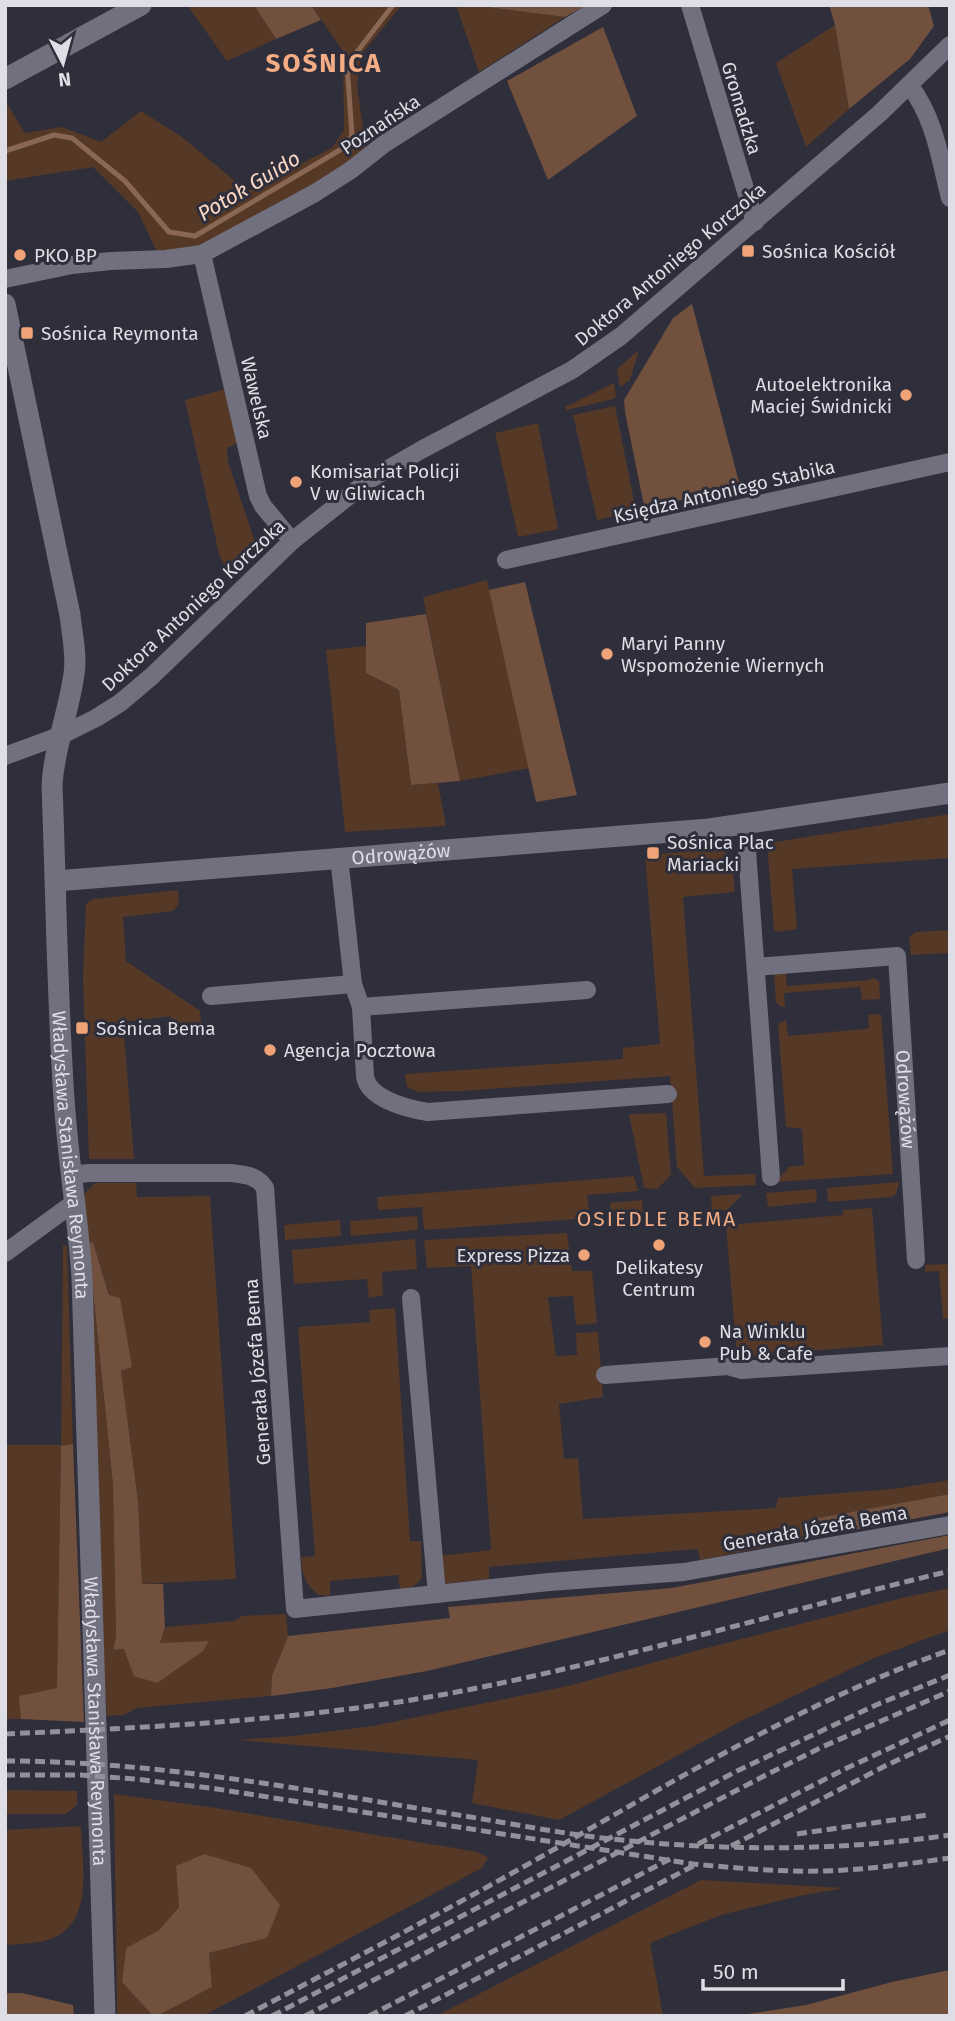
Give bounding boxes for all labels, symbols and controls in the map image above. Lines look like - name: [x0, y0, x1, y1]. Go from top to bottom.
- north arrow: [28, 28, 98, 98]
- district label: SOŚNICA: [266, 47, 382, 79]
- street label: Gromadzka: [717, 59, 767, 157]
- text: N: [57, 67, 72, 92]
- street label: Poznańska: [336, 89, 424, 159]
- water label: Potok Guido: [193, 145, 305, 227]
- street label: Doktora Antoniego Korczoka: [570, 178, 770, 351]
- place label: Sośnica Kościół: [762, 240, 896, 263]
- marker: Sośnica Kościół: [740, 243, 756, 259]
- place label: PKO BP: [34, 244, 97, 267]
- marker: PKO BP: [12, 247, 28, 263]
- place label: Sośnica Reymonta: [41, 322, 199, 345]
- marker: Sośnica Reymonta: [19, 325, 35, 341]
- street label: Wawelska: [236, 355, 277, 441]
- place label: Autoelektronika Maciej Świdnicki: [750, 373, 892, 418]
- marker: Autoelektronika Maciej Świdnicki: [898, 387, 914, 403]
- street label: Księdza Antoniego Stabika: [611, 455, 837, 528]
- place label: Komisariat Policji V w Gliwicach: [310, 460, 460, 505]
- marker: Komisariat Policji V w Gliwicach: [288, 474, 304, 490]
- street label: Doktora Antoniego Korczoka: [97, 514, 290, 696]
- place label: Maryi Panny Wspomożenie Wiernych: [621, 632, 825, 677]
- marker: Maryi Panny Wspomożenie Wiernych: [599, 646, 615, 662]
- place label: Sośnica Plac Mariacki: [667, 831, 774, 876]
- street label: Odrowążów: [351, 839, 452, 869]
- marker: Sośnica Plac Mariacki: [645, 845, 661, 861]
- street label: Władysława Stanisława Reymonta: [47, 1010, 94, 1300]
- place label: Sośnica Bema: [96, 1017, 216, 1040]
- marker: Sośnica Bema: [74, 1020, 90, 1036]
- place label: Agencja Pocztowa: [284, 1039, 436, 1062]
- marker: Agencja Pocztowa: [262, 1042, 278, 1058]
- street label: Odrowążów: [891, 1049, 920, 1150]
- district label: OSIEDLE BEMA: [577, 1206, 737, 1232]
- marker: Delikatesy Centrum: [651, 1237, 667, 1253]
- place label: Express Pizza: [457, 1244, 570, 1267]
- marker: Express Pizza: [576, 1247, 592, 1263]
- place label: Delikatesy Centrum: [615, 1256, 704, 1301]
- street label: Generała Józefa Bema: [240, 1278, 275, 1466]
- place label: Na Winklu Pub & Cafe: [719, 1320, 813, 1365]
- marker: Na Winklu Pub & Cafe: [697, 1334, 713, 1350]
- street label: Generała Józefa Bema: [721, 1501, 909, 1556]
- street label: Władysława Stanisława Reymonta: [79, 1576, 111, 1866]
- scale bar: [703, 1948, 843, 1992]
- text: 50 m: [713, 1959, 759, 1985]

